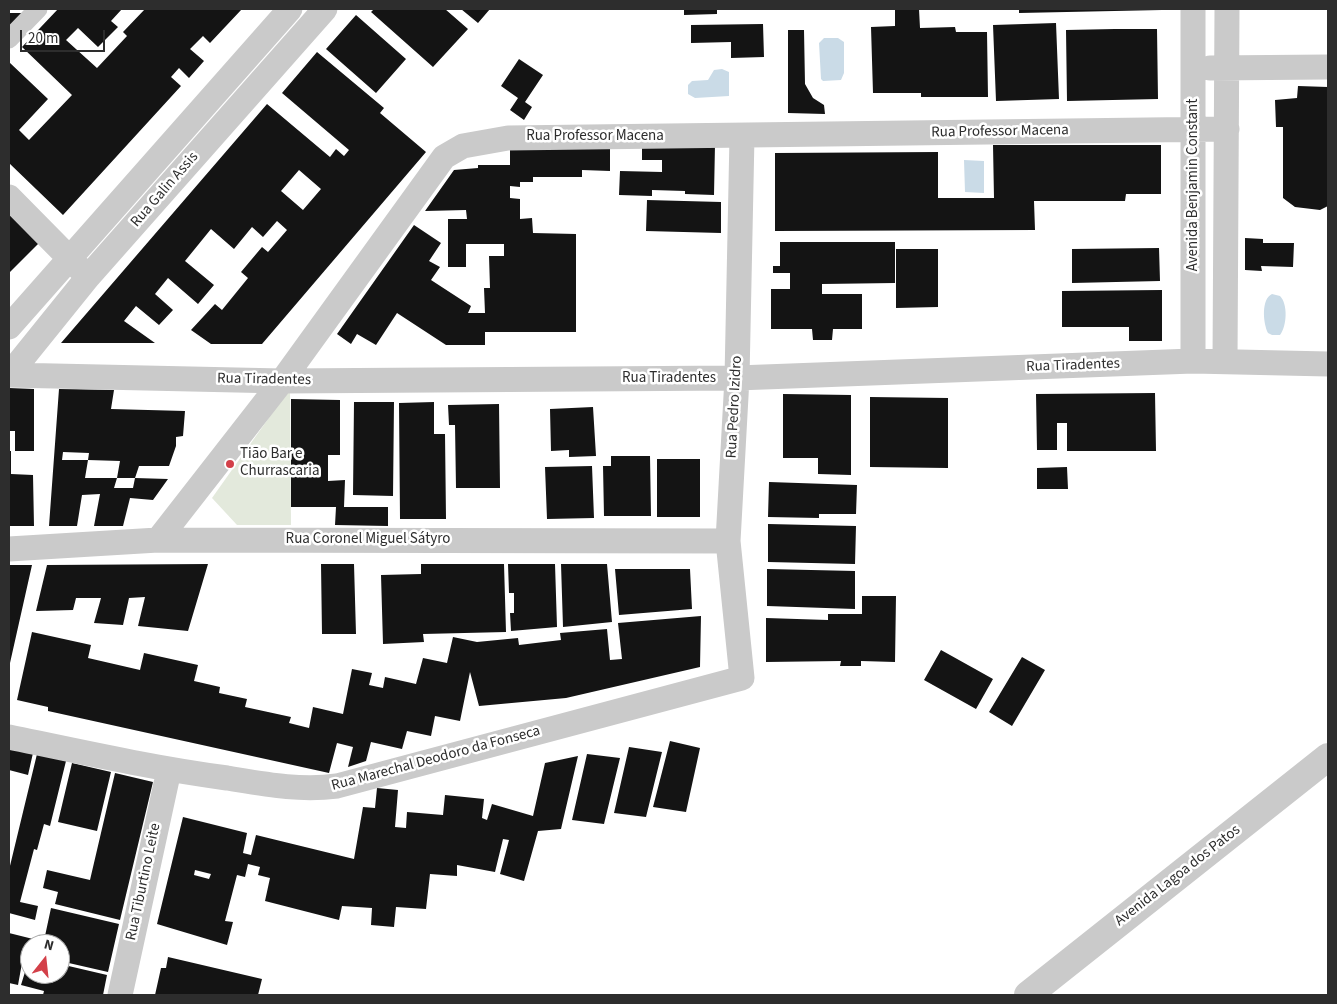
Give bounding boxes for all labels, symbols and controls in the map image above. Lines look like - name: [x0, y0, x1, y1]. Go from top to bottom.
- scale bar: [22, 20, 108, 52]
- text: 20 m: [28, 28, 58, 49]
- street label: Avenida Benjamin Constant: [1185, 99, 1203, 271]
- street label: Rua Professor Macena: [931, 122, 1069, 142]
- street label: Rua Professor Macena: [526, 128, 664, 146]
- street label: Rua Galin Assis: [127, 149, 203, 231]
- street label: Rua Pedro Izidro: [723, 355, 747, 459]
- street label: Rua Tiradentes: [1026, 355, 1120, 377]
- street label: Rua Tiradentes: [217, 370, 311, 390]
- street label: Rua Tiradentes: [622, 370, 716, 388]
- place label: Tião Bar e Churrascaria: [240, 446, 319, 481]
- marker: Tião Bar e Churrascaria: [224, 458, 236, 470]
- street label: Rua Coronel Miguel Sátyro: [286, 531, 450, 549]
- street label: Rua Marechal Deodoro da Fonseca: [330, 722, 542, 796]
- street label: Avenida Lagoa dos Patos: [1112, 821, 1244, 931]
- street label: Rua Tiburtino Leite: [123, 822, 165, 942]
- north arrow: [20, 934, 70, 984]
- text: N: [42, 935, 56, 956]

